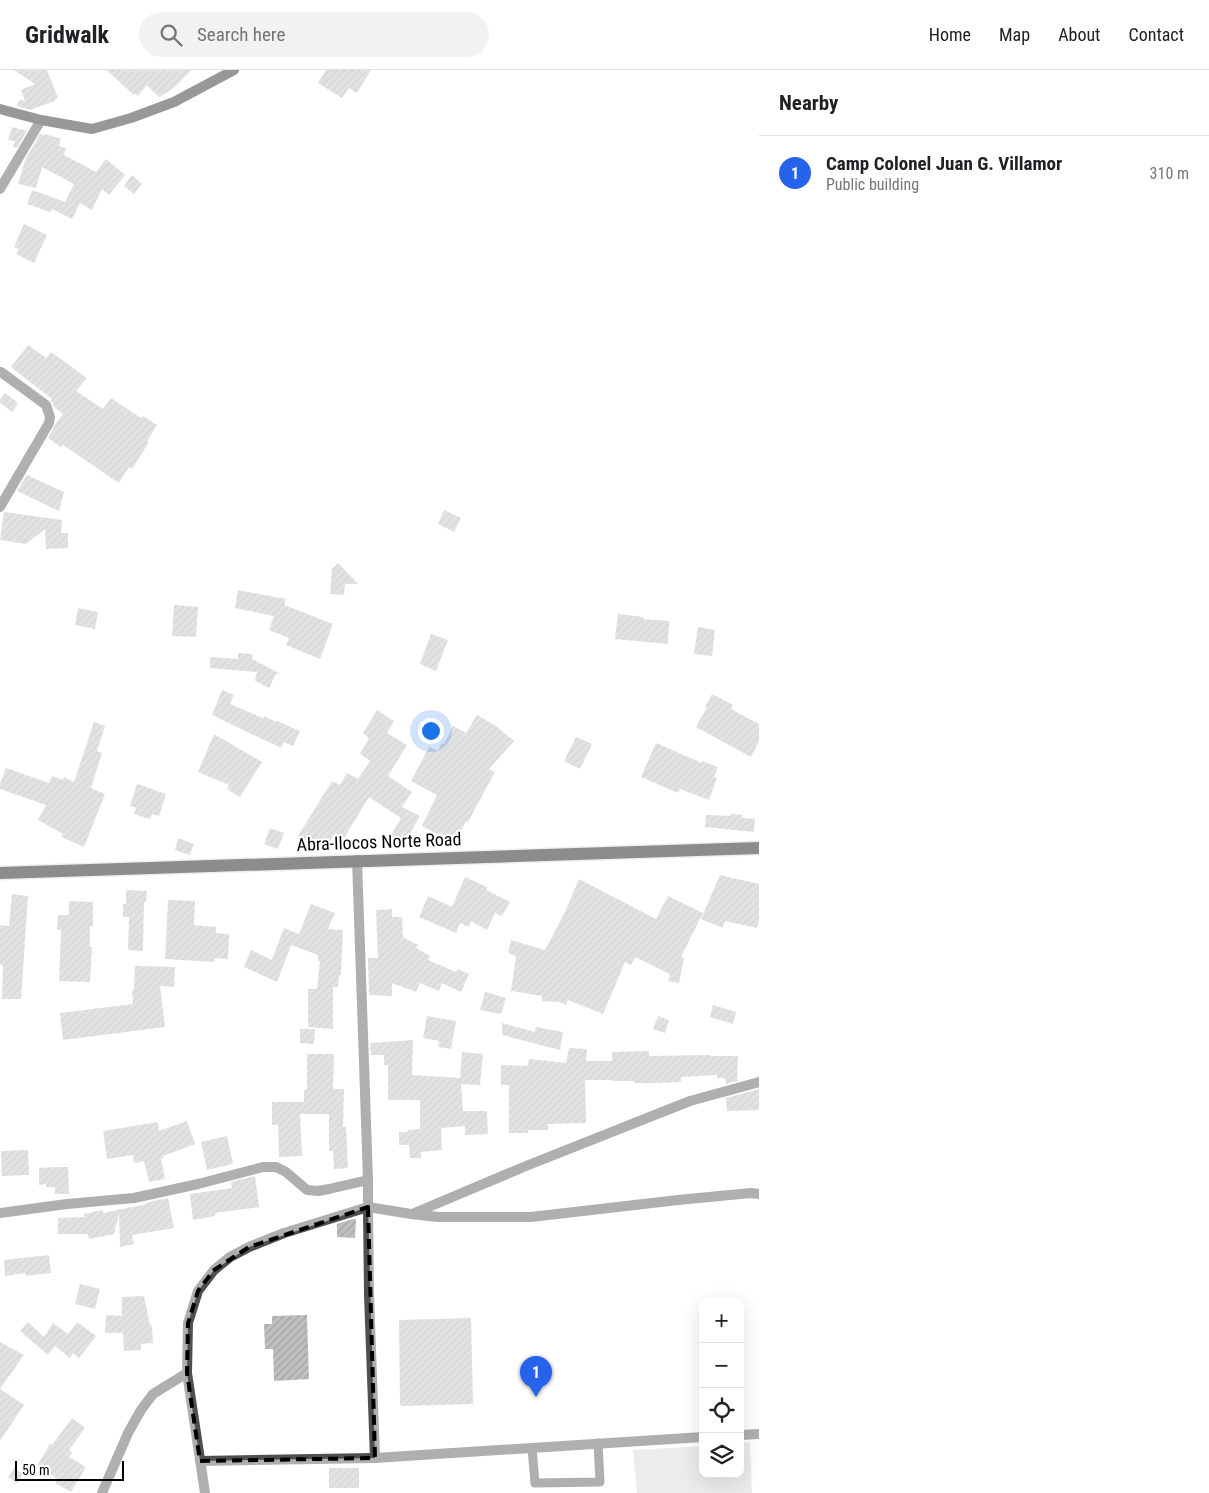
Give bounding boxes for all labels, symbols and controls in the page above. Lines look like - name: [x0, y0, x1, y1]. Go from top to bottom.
- search box: [139, 12, 489, 57]
- text: Gridwalk: [25, 21, 109, 49]
- icon: search: [157, 21, 185, 49]
- text: Search here: [197, 23, 285, 46]
- text: Home: [929, 24, 971, 45]
- text: Map: [999, 24, 1030, 45]
- text: About: [1058, 24, 1100, 45]
- text: Contact: [1128, 24, 1184, 45]
- text: Nearby: [779, 91, 838, 115]
- text: Camp Colonel Juan G. Villamor: [826, 152, 1062, 175]
- text: 1: [791, 164, 799, 183]
- text: 310 m: [1150, 164, 1189, 183]
- text: Public building: [826, 175, 919, 194]
- your location: [418, 718, 444, 744]
- street label: Abra-Ilocos Norte Road: [296, 828, 462, 855]
- map controls: [699, 1298, 744, 1478]
- button: +: [699, 1298, 744, 1343]
- button: −: [699, 1343, 744, 1388]
- pin: 1: [520, 1356, 552, 1397]
- button: locate: [699, 1388, 744, 1433]
- button: layers: [699, 1433, 744, 1478]
- scale bar: [15, 1458, 124, 1481]
- text: 50 m: [22, 1462, 50, 1478]

